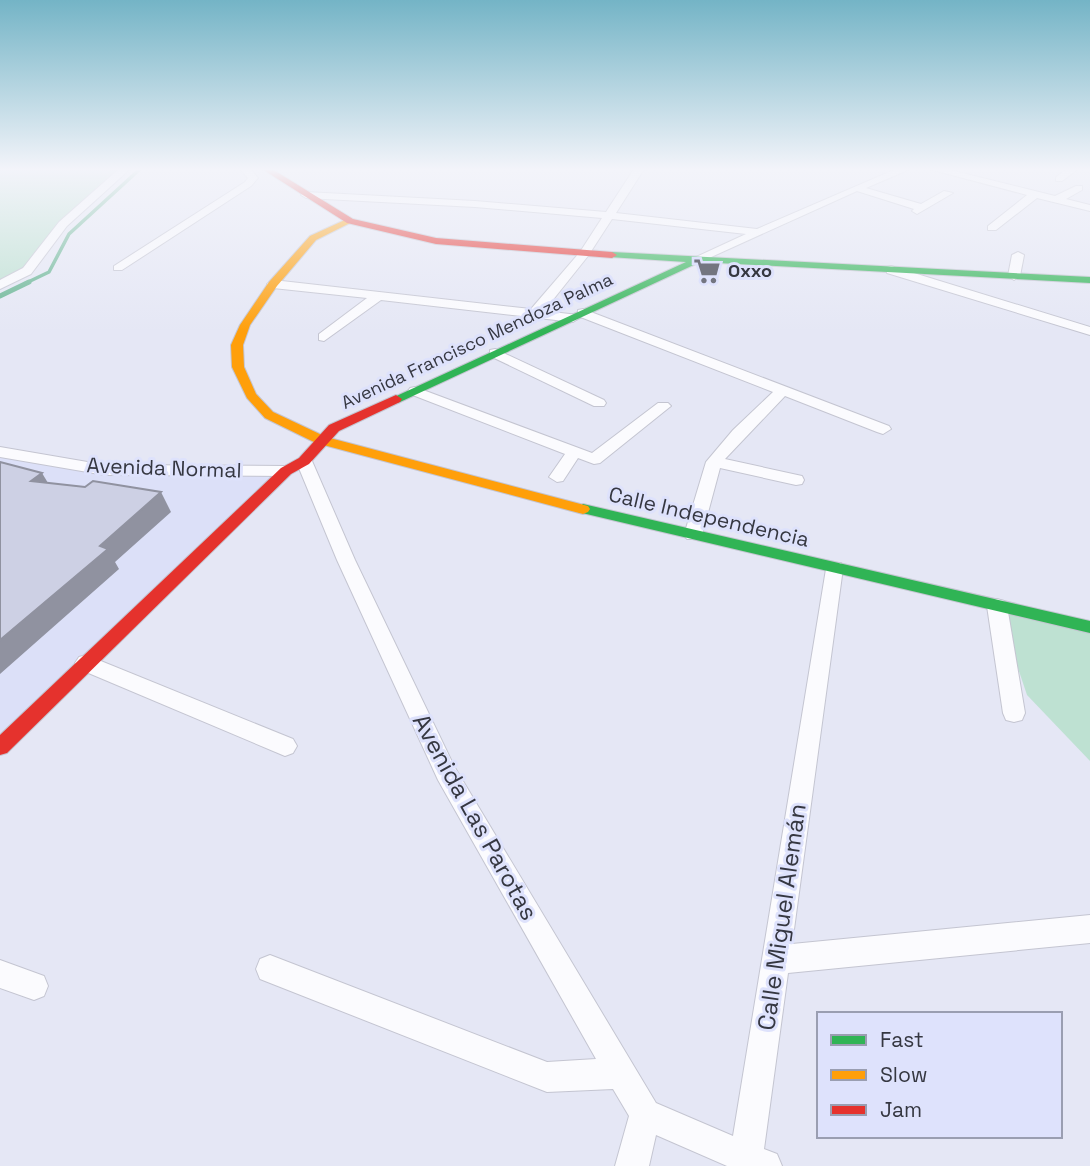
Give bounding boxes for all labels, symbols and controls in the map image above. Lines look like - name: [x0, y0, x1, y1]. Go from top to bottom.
- supermarket icon: Oxxo: [692, 256, 722, 286]
- place label: Oxxo: [728, 259, 772, 282]
- street label: Avenida Francisco Mendoza Palma: [337, 267, 616, 414]
- street label: Avenida Normal: [86, 451, 242, 484]
- street label: Calle Independencia: [606, 480, 812, 553]
- street label: Avenida Las Parotas: [406, 708, 545, 925]
- street label: Calle Miguel Alemán: [750, 802, 813, 1032]
- legend: [817, 1012, 1062, 1138]
- text: Fast: [880, 1026, 924, 1053]
- text: Slow: [880, 1061, 928, 1088]
- text: Jam: [880, 1096, 922, 1123]

